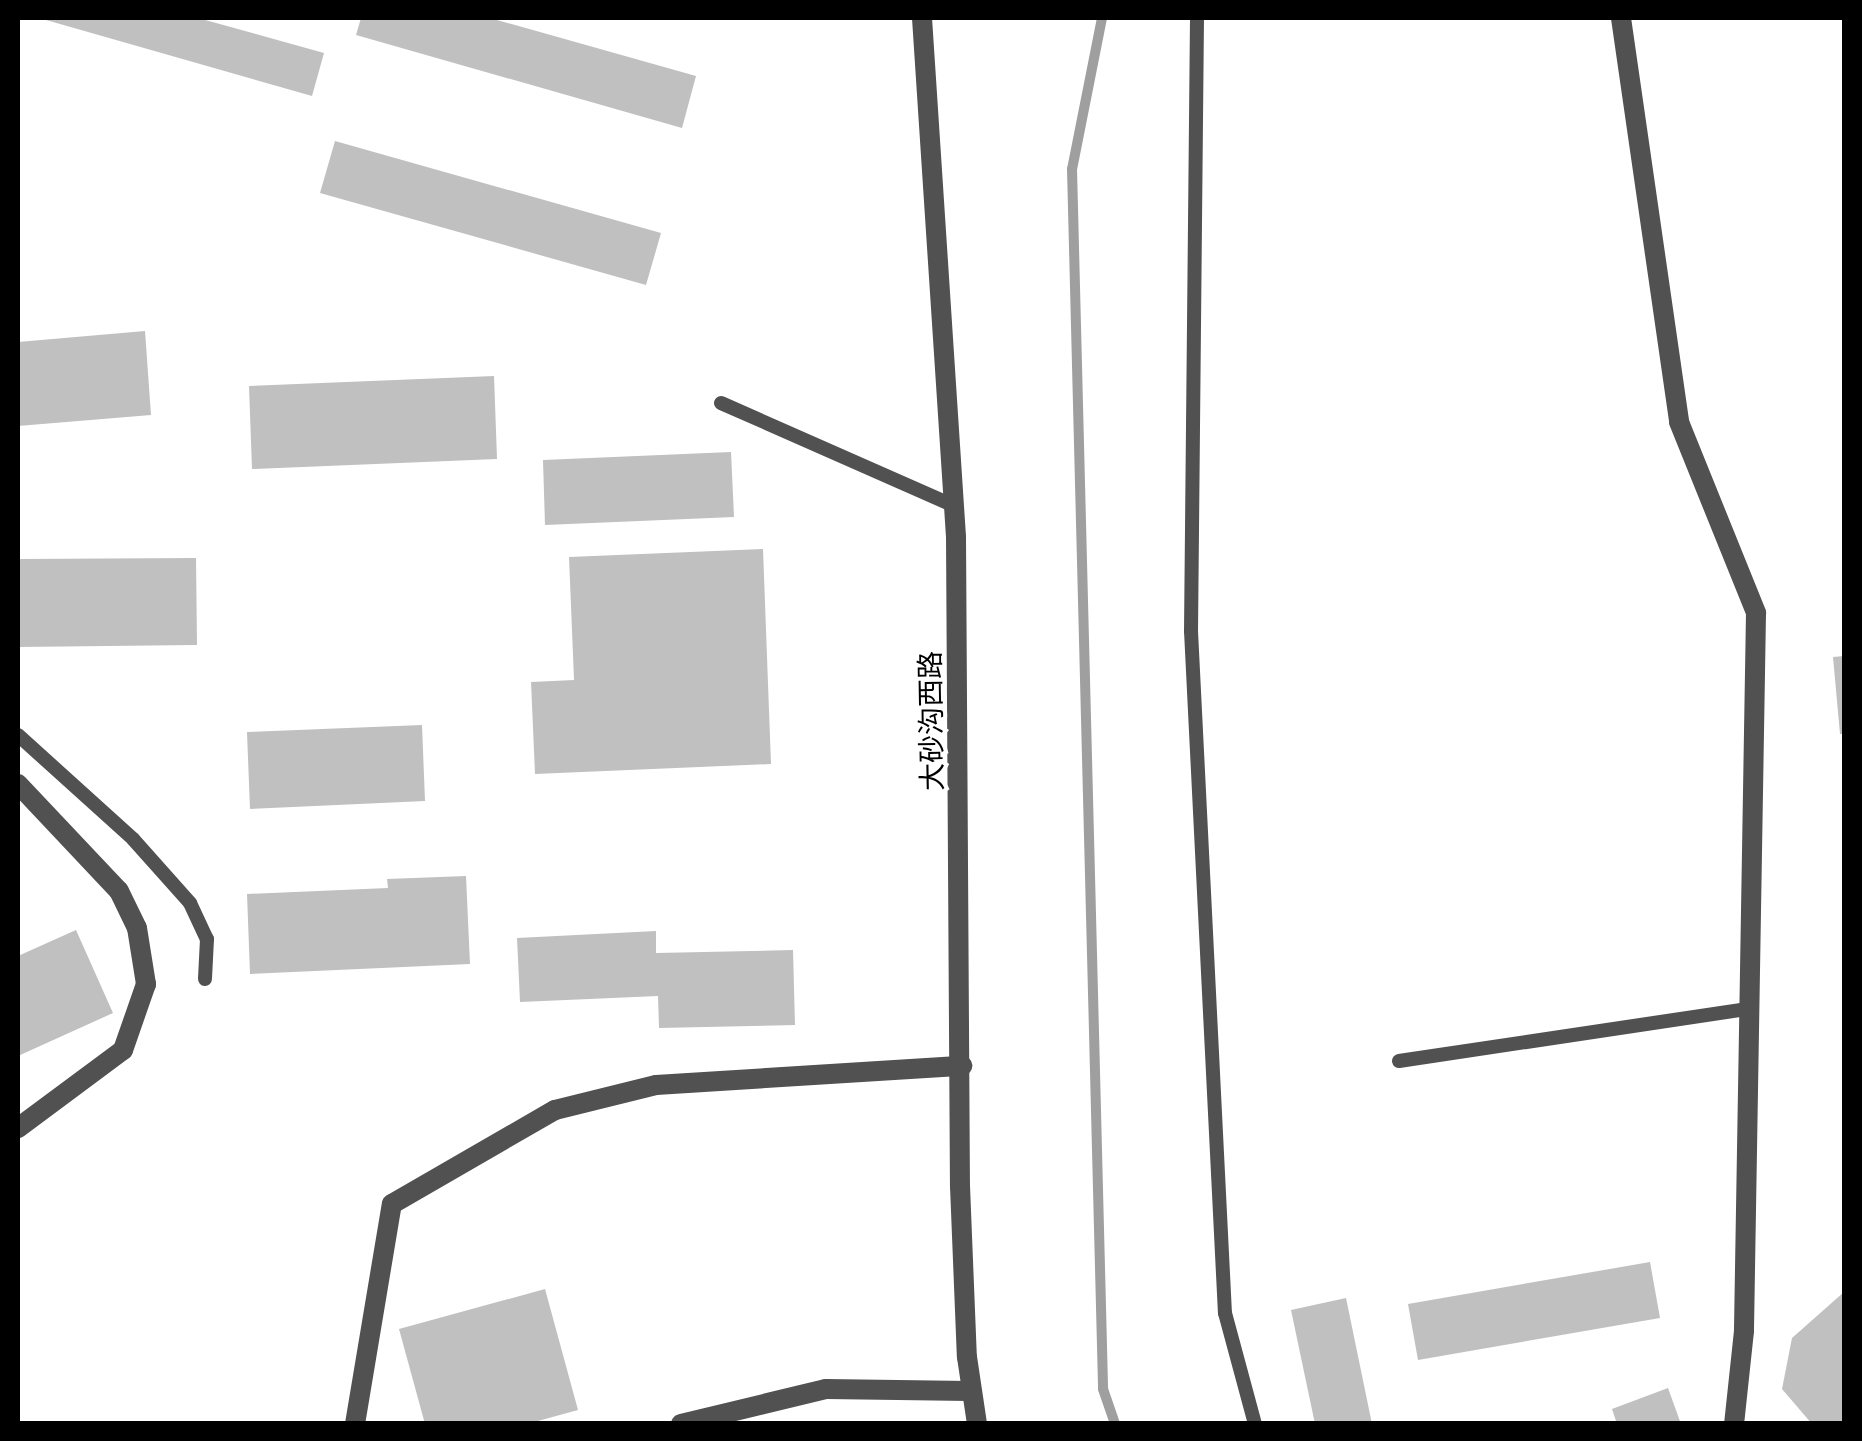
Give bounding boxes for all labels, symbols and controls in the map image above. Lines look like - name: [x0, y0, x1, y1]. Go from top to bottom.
- street label: 大砂沟西路: [913, 651, 949, 791]

